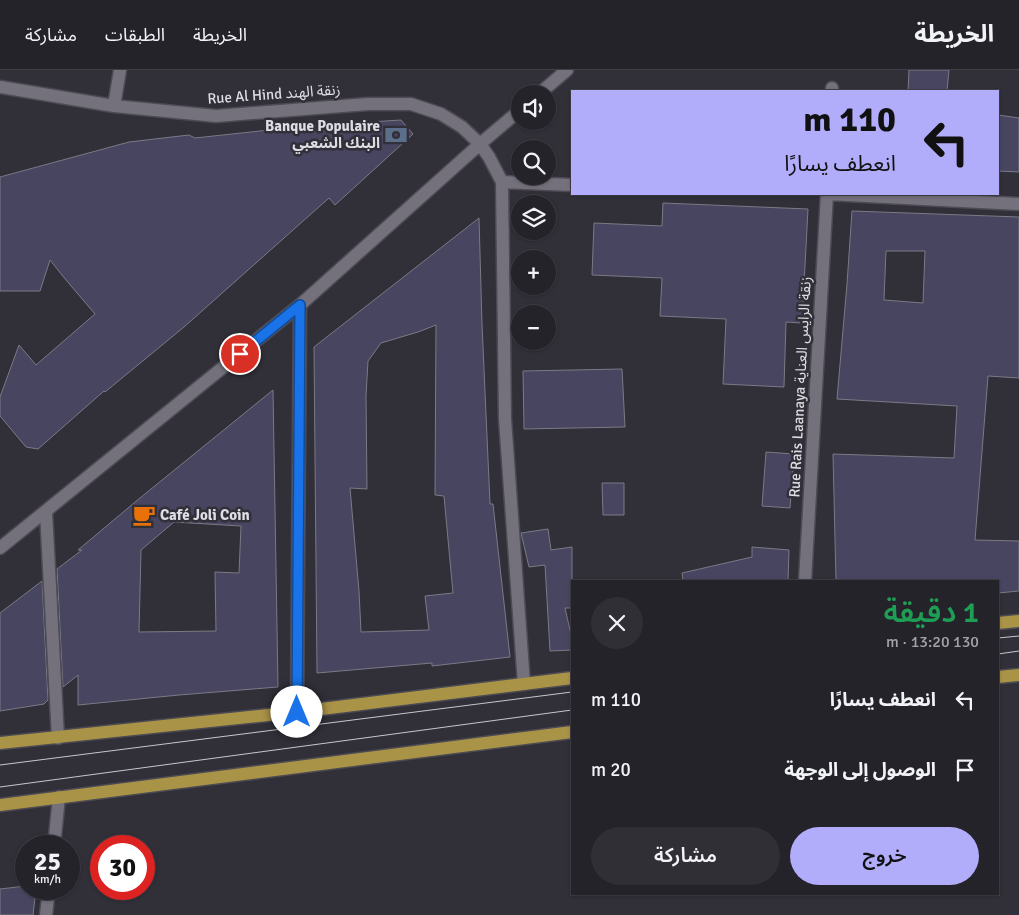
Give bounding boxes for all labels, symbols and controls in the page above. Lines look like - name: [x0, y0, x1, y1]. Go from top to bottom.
- text: الخريطة: [914, 19, 994, 49]
- text: مشاركة: [25, 24, 77, 46]
- text: الطبقات: [105, 24, 165, 46]
- text: الخريطة: [193, 24, 247, 46]
- street label: Rue Al Hind زنقة الهند: [207, 80, 341, 108]
- map controls: [511, 85, 556, 350]
- button: sound: [511, 85, 556, 130]
- text: 110 m: [803, 98, 896, 141]
- icon: left: [914, 110, 979, 175]
- place label: Banque Populaire البنك الشعبي: [265, 117, 380, 154]
- bank icon: Banque Populaire البنك الشعبي: [383, 122, 409, 148]
- button: search: [511, 140, 556, 185]
- text: انعطف يسارًا: [784, 150, 896, 177]
- button: layers: [511, 195, 556, 240]
- button: +: [511, 250, 556, 295]
- street label: Rue Rais Laanaya زنقة الرايس العناية: [785, 276, 815, 498]
- button: −: [511, 305, 556, 350]
- pin: [219, 333, 261, 375]
- icon: arrive: [226, 340, 254, 368]
- cafe icon: Café Joli Coin: [131, 502, 157, 528]
- place label: Café Joli Coin: [160, 506, 250, 524]
- text: 1 دقيقة: [883, 594, 979, 631]
- button: close: [591, 597, 643, 649]
- text: 130 m · 13:20: [886, 632, 979, 652]
- position arrow: [270, 685, 322, 737]
- icon: left: [951, 686, 979, 714]
- text: 110 m: [591, 688, 641, 712]
- text: انعطف يسارًا: [830, 688, 936, 712]
- icon: arrive: [951, 756, 979, 784]
- text: 20 m: [591, 758, 631, 782]
- text: الوصول إلى الوجهة: [784, 758, 936, 782]
- button: مشاركة: [591, 827, 780, 885]
- button: خروج: [790, 827, 979, 885]
- speed limit sign: 30: [90, 835, 155, 900]
- text: 25: [34, 846, 61, 877]
- text: km/h: [34, 872, 61, 887]

